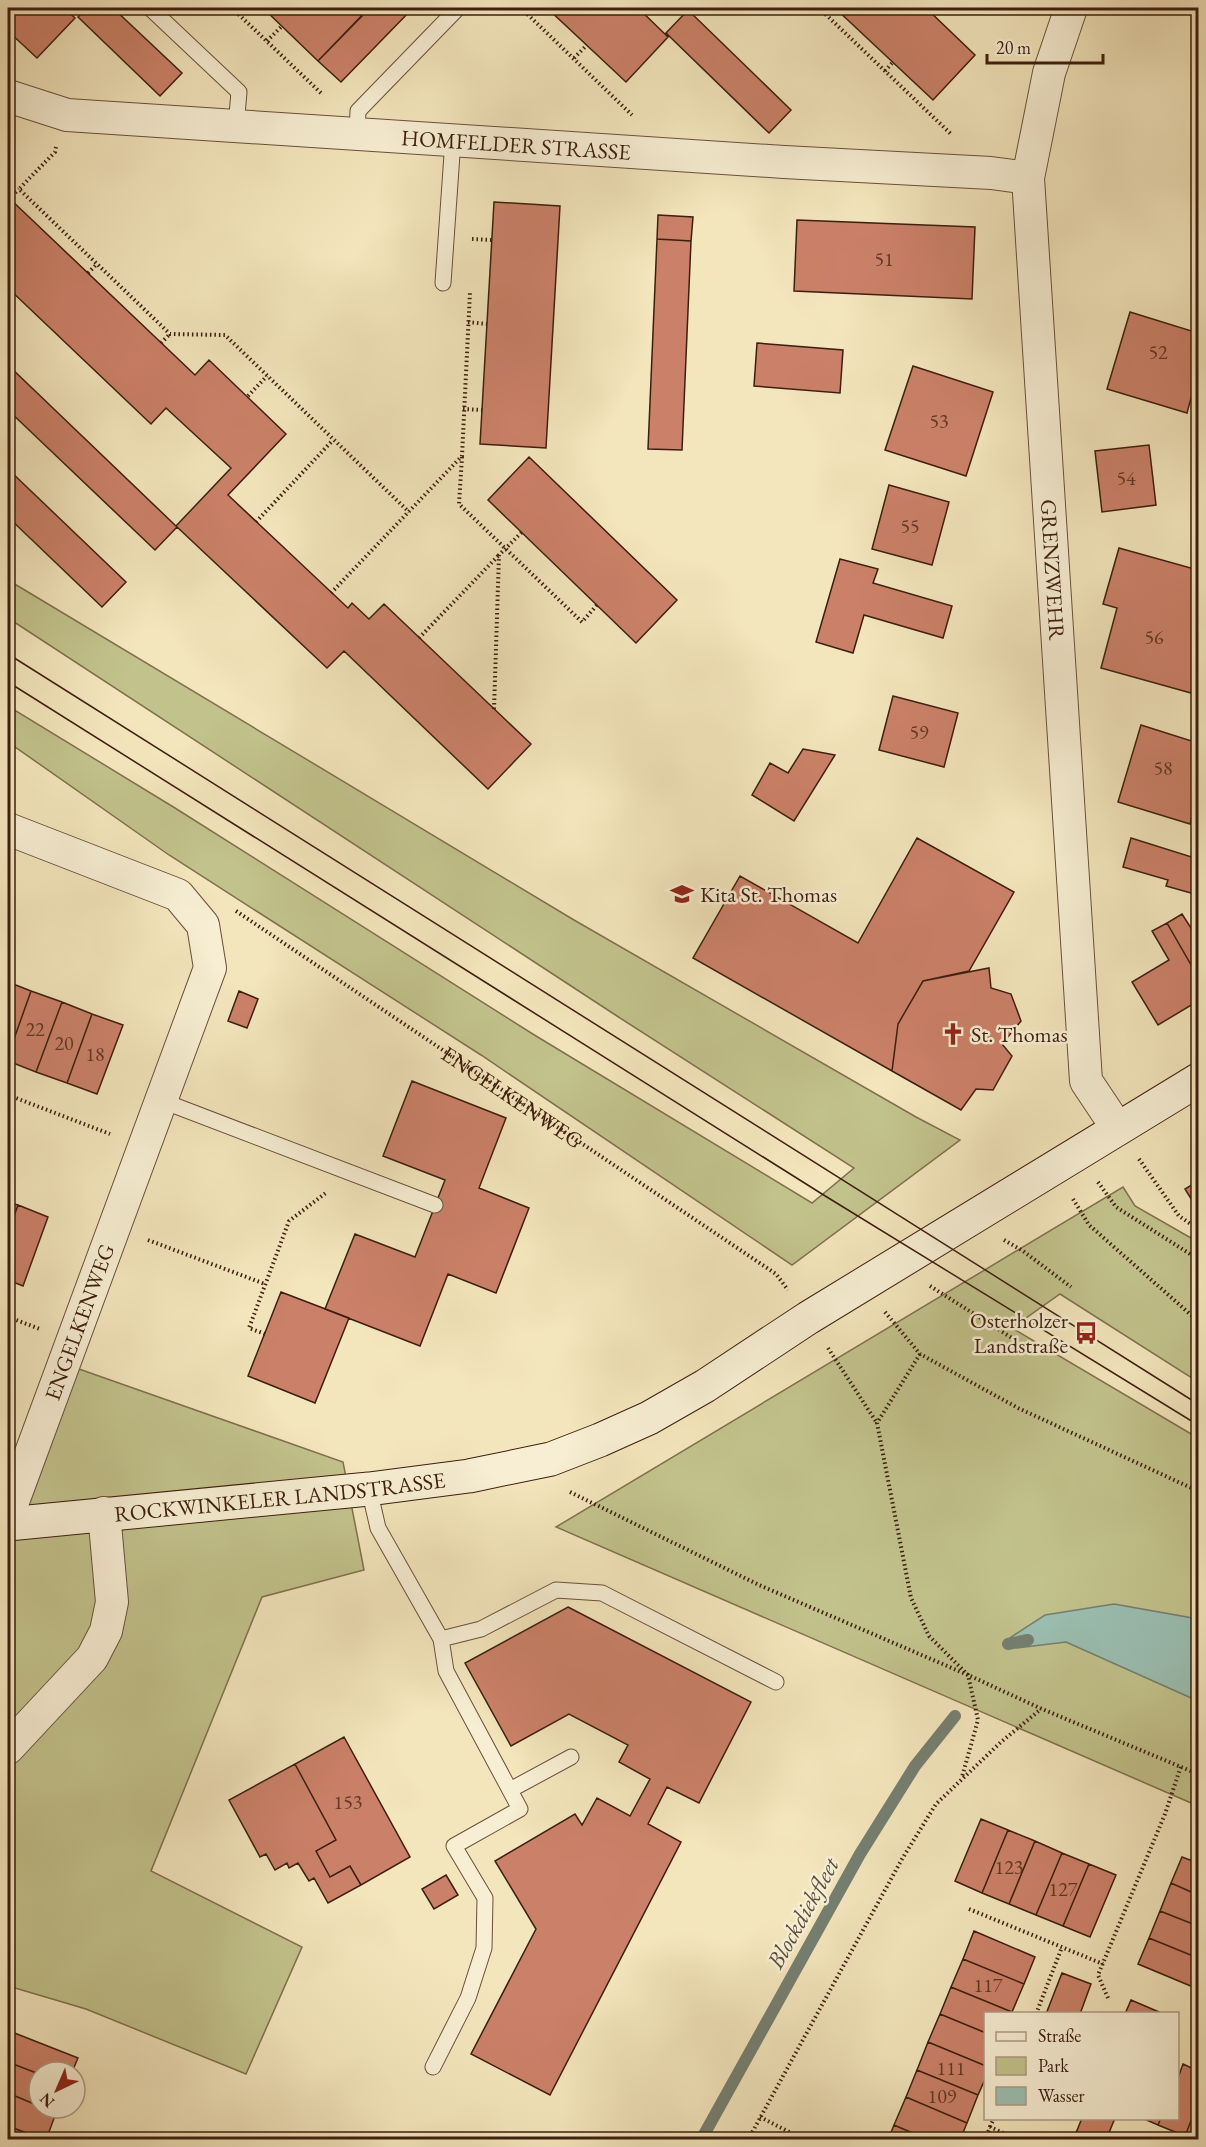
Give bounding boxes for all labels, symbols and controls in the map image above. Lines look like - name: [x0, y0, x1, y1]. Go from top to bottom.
- scale bar: [987, 27, 1102, 65]
- text: 20 m: [996, 36, 1031, 59]
- street label: HOMFELDER STRASSE: [400, 123, 632, 167]
- house number: 51: [874, 246, 894, 272]
- house number: 52: [1148, 339, 1168, 365]
- house number: 53: [929, 408, 949, 434]
- house number: 54: [1116, 465, 1136, 491]
- street label: GRENZWEHR: [1034, 498, 1072, 641]
- house number: 55: [900, 513, 920, 539]
- house number: 56: [1144, 624, 1164, 650]
- house number: 59: [909, 719, 929, 745]
- house number: 58: [1153, 755, 1173, 781]
- place label: Kita St. Thomas: [700, 880, 837, 909]
- school or university icon: Kita St. Thomas: [669, 881, 695, 907]
- house number: 22: [25, 1016, 45, 1042]
- place label: St. Thomas: [971, 1020, 1068, 1049]
- church icon: St. Thomas: [940, 1021, 966, 1047]
- house number: 20: [54, 1030, 74, 1056]
- street label: ENGELKENWEG: [436, 1039, 588, 1155]
- house number: 18: [85, 1041, 105, 1067]
- street label: ENGELKENWEG: [38, 1240, 121, 1404]
- place label: Osterholzer Landstraße: [970, 1306, 1069, 1360]
- bus stop icon: Osterholzer Landstraße: [1073, 1320, 1099, 1346]
- street label: ROCKWINKELER LANDSTRASSE: [113, 1465, 447, 1529]
- house number: 153: [334, 1789, 362, 1815]
- water label: Blockdiekfleet: [759, 1851, 846, 1975]
- house number: 123: [995, 1854, 1023, 1880]
- house number: 127: [1049, 1876, 1078, 1902]
- house number: 117: [974, 1972, 1003, 1998]
- legend: [984, 2012, 1179, 2120]
- text: Straße: [1038, 2024, 1081, 2047]
- text: Park: [1038, 2054, 1069, 2077]
- house number: 111: [937, 2055, 965, 2081]
- north arrow: [27, 2060, 87, 2120]
- house number: 109: [928, 2083, 957, 2109]
- text: Wasser: [1038, 2084, 1085, 2107]
- text: N: [35, 2088, 59, 2112]

